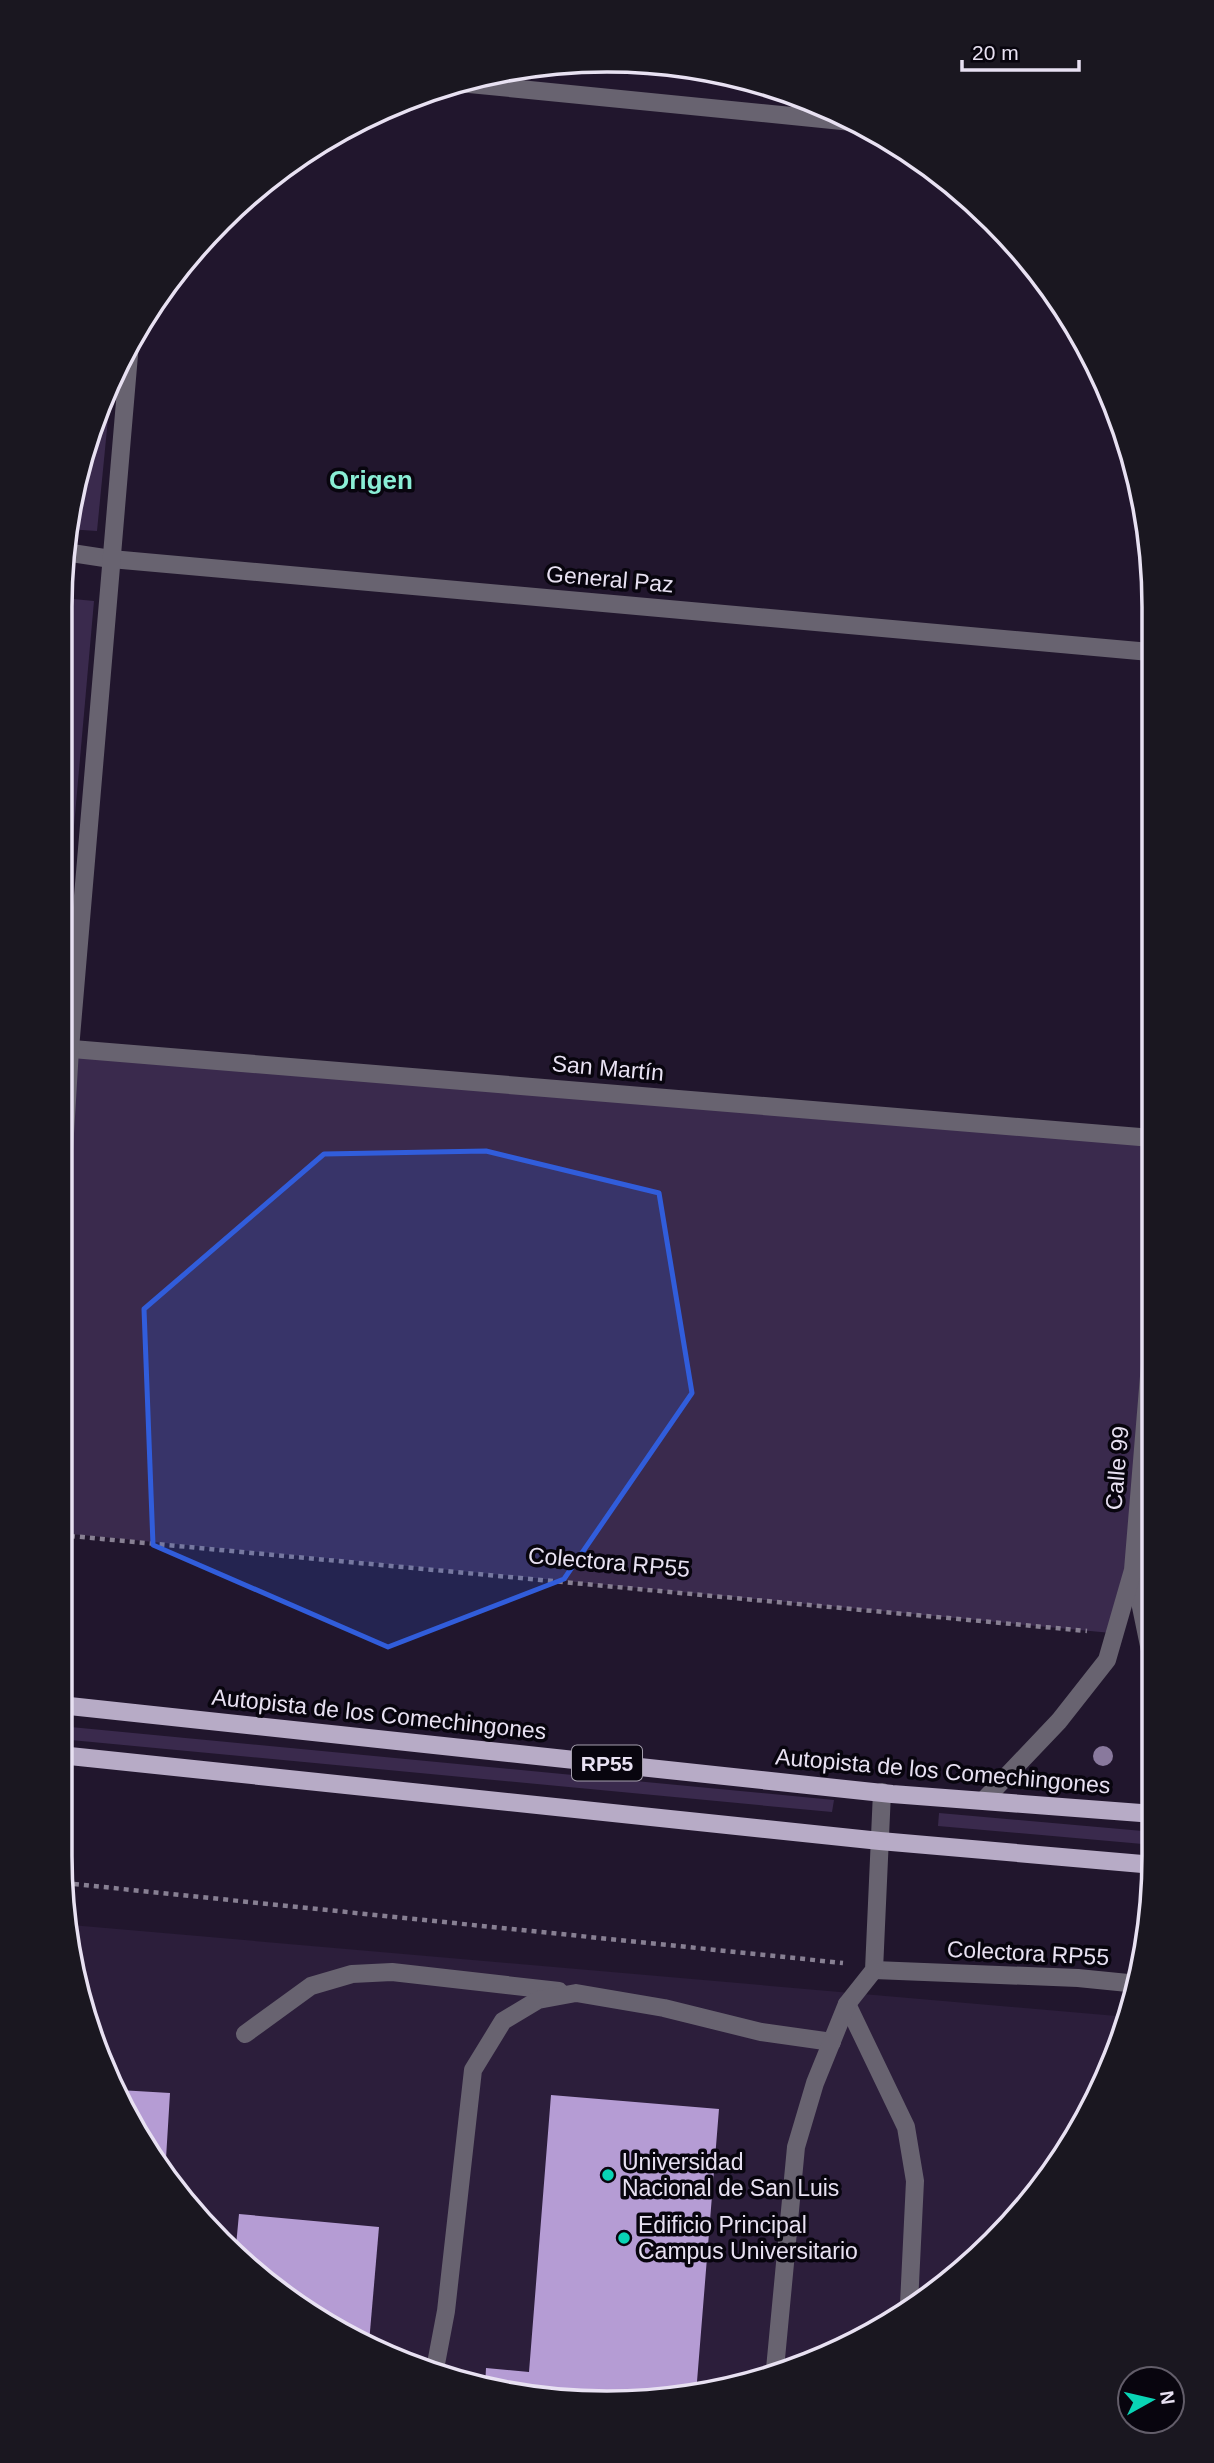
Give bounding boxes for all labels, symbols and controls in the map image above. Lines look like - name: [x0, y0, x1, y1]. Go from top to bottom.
- scale bar: [962, 28, 1079, 72]
- text: 20 m: [972, 41, 1019, 64]
- district label: Origen: [329, 465, 413, 495]
- street label: General Paz: [545, 560, 675, 598]
- street label: San Martín: [551, 1050, 665, 1086]
- street label: Calle 99: [1100, 1425, 1134, 1511]
- street label: Colectora RP55: [527, 1542, 691, 1582]
- street label: Autopista de los Comechingones: [210, 1683, 548, 1745]
- street label: Autopista de los Comechingones: [774, 1743, 1112, 1799]
- road number: RP55: [572, 1746, 642, 1780]
- street label: Colectora RP55: [946, 1936, 1110, 1970]
- place label: Universidad Nacional de San Luis: [622, 2149, 839, 2201]
- marker: Universidad Nacional de San Luis: [600, 2167, 616, 2183]
- place label: Edificio Principal Campus Universitario: [638, 2212, 858, 2264]
- marker: Edificio Principal Campus Universitario: [616, 2230, 632, 2246]
- north arrow: [1116, 2365, 1186, 2435]
- text: N: [1156, 2389, 1179, 2406]

